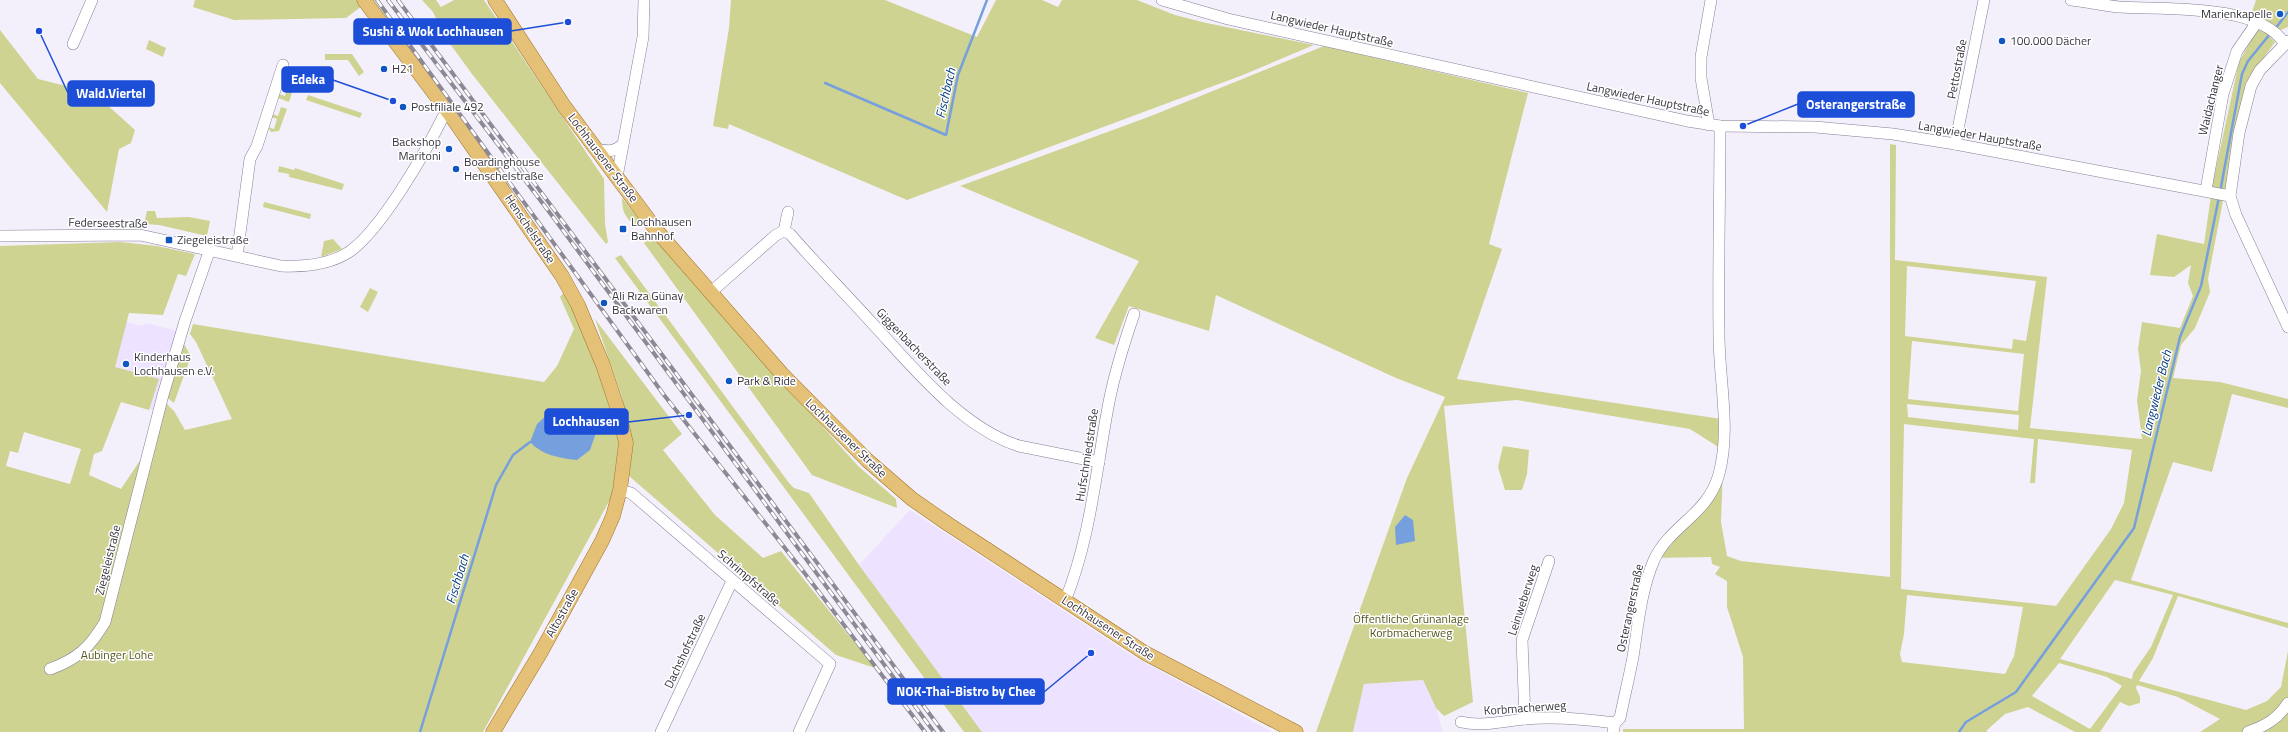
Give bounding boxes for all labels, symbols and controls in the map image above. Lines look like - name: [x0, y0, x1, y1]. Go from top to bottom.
- place label: Marienkapelle: [2201, 4, 2272, 23]
- street label: Langwieder Hauptstraße: [1269, 5, 1395, 52]
- marker: Marienkapelle: [2275, 9, 2285, 19]
- callout: Sushi & Wok Lochhausen: [354, 19, 511, 44]
- text: Sushi & Wok Lochhausen: [362, 21, 504, 41]
- place label: 100.000 Dächer: [2010, 31, 2091, 50]
- marker: 100.000 Dächer: [1997, 36, 2007, 46]
- street label: Pettostraße: [1941, 37, 1972, 101]
- place label: H21: [392, 59, 414, 78]
- street label: Waidachanger: [2193, 63, 2228, 137]
- marker: H21: [379, 64, 389, 74]
- water label: Fischbach: [930, 65, 961, 120]
- callout: Edeka: [282, 67, 333, 92]
- text: Edeka: [291, 69, 325, 89]
- street label: Langwieder Hauptstraße: [1585, 76, 1711, 121]
- callout: Wald.Viertel: [68, 81, 154, 106]
- text: Wald.Viertel: [76, 83, 146, 103]
- callout: Osterangerstraße: [1798, 92, 1914, 117]
- text: Osterangerstraße: [1806, 94, 1906, 114]
- place label: Postfiliale 492: [411, 97, 484, 116]
- marker: Postfiliale 492: [398, 102, 408, 112]
- street label: Lochhausener Straße: [564, 109, 643, 206]
- street label: Langwieder Hauptstraße: [1917, 115, 2043, 156]
- place label: Backshop Maritoni: [392, 132, 441, 165]
- marker: Backshop Maritoni: [444, 144, 454, 154]
- place label: Boardinghouse Henschelstraße: [464, 152, 544, 185]
- marker: Boardinghouse Henschelstraße: [451, 164, 461, 174]
- street label: Henschelstraße: [500, 190, 561, 267]
- street label: Federseestraße: [68, 212, 148, 233]
- place label: Lochhausen Bahnhof: [631, 212, 692, 245]
- marker: Lochhausen Bahnhof: [618, 224, 628, 234]
- place label: Ziegeleistraße: [177, 230, 249, 249]
- marker: Ziegeleistraße: [164, 235, 174, 245]
- place label: Ali Rıza Günay Backwaren: [612, 286, 683, 319]
- marker: Ali Rıza Günay Backwaren: [599, 298, 609, 308]
- street label: Giggenbacherstraße: [872, 303, 957, 390]
- place label: Kinderhaus Lochhausen e.V.: [134, 347, 214, 380]
- water label: Langwieder Bach: [2136, 347, 2176, 438]
- marker: Kinderhaus Lochhausen e.V.: [121, 359, 131, 369]
- place label: Park & Ride: [737, 371, 796, 390]
- marker: Park & Ride: [724, 376, 734, 386]
- street label: Lochhausener Straße: [801, 394, 891, 482]
- street label: Hufschmiedstraße: [1070, 407, 1103, 503]
- callout: Lochhausen: [545, 409, 628, 434]
- text: Lochhausen: [552, 411, 620, 431]
- street label: Ziegeleistraße: [90, 523, 125, 597]
- street label: Schrimpfstraße: [714, 545, 785, 610]
- water label: Fischbach: [440, 551, 474, 606]
- street label: Leinweberweg: [1502, 562, 1543, 638]
- street label: Osterangerstraße: [1611, 562, 1648, 654]
- street label: Altostraße: [540, 585, 583, 641]
- street label: Lochhausener Straße: [1058, 590, 1158, 665]
- park label: Öffentliche Grünanlage Korbmacherweg: [1353, 609, 1469, 642]
- street label: Dachshofstraße: [659, 610, 710, 691]
- park label: Aubinger Lohe: [81, 645, 153, 664]
- callout: NOK-Thai-Bistro by Chee: [888, 679, 1044, 704]
- text: NOK-Thai-Bistro by Chee: [896, 681, 1036, 701]
- street label: Korbmacherweg: [1483, 695, 1567, 720]

